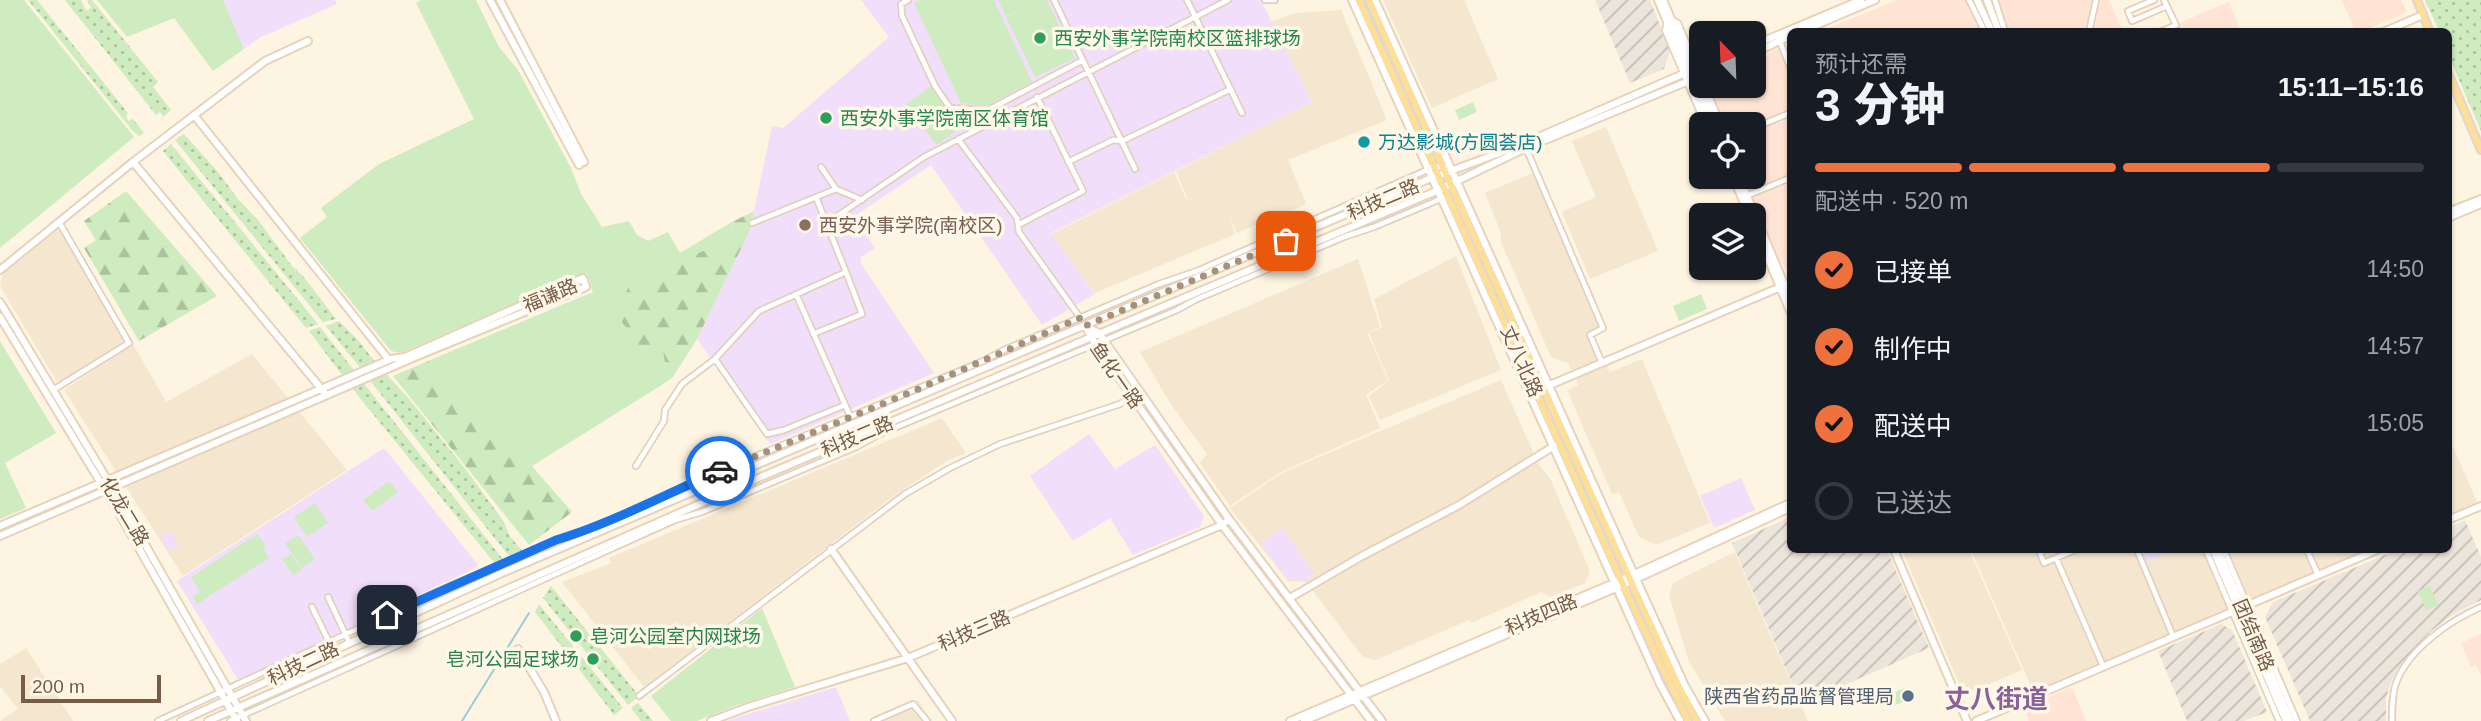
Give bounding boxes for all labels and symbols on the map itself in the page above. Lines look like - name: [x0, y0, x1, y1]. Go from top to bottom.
- north arrow: [1689, 21, 1766, 98]
- place label: 西安外事学院南校区篮排球场: [1054, 28, 1301, 49]
- marker: 西安外事学院南校区篮排球场: [1032, 30, 1048, 46]
- place label: 西安外事学院南区体育馆: [840, 108, 1049, 129]
- marker: 西安外事学院南区体育馆: [818, 110, 834, 126]
- place label: 万达影城(方圆荟店): [1378, 132, 1543, 153]
- marker: 万达影城(方圆荟店): [1356, 134, 1372, 150]
- street label: 科技二路: [1344, 175, 1422, 224]
- pin: [1256, 211, 1316, 271]
- place label: 西安外事学院(南校区): [819, 215, 1003, 236]
- marker: 西安外事学院(南校区): [797, 217, 813, 233]
- street label: 福谦路: [520, 275, 581, 316]
- street label: 丈八北路: [1496, 322, 1547, 400]
- street label: 鱼化一路: [1086, 338, 1147, 412]
- street label: 科技二路: [818, 412, 896, 461]
- courier: [685, 436, 755, 506]
- street label: 化龙二路: [96, 473, 153, 549]
- pin: [357, 585, 417, 645]
- street label: 科技四路: [1502, 590, 1580, 639]
- street label: 团结南路: [2229, 596, 2278, 674]
- street label: 科技三路: [935, 606, 1013, 655]
- place label: 皂河公园室内网球场: [590, 626, 761, 647]
- marker: 皂河公园室内网球场: [568, 628, 584, 644]
- street label: 科技二路: [264, 638, 342, 689]
- place label: 皂河公园足球场: [446, 649, 579, 670]
- marker: 皂河公园足球场: [585, 651, 601, 667]
- scale bar: [21, 672, 161, 704]
- district label: 丈八街道: [1944, 684, 2048, 714]
- place label: 陕西省药品监督管理局: [1704, 686, 1894, 707]
- marker: 陕西省药品监督管理局: [1900, 688, 1916, 704]

